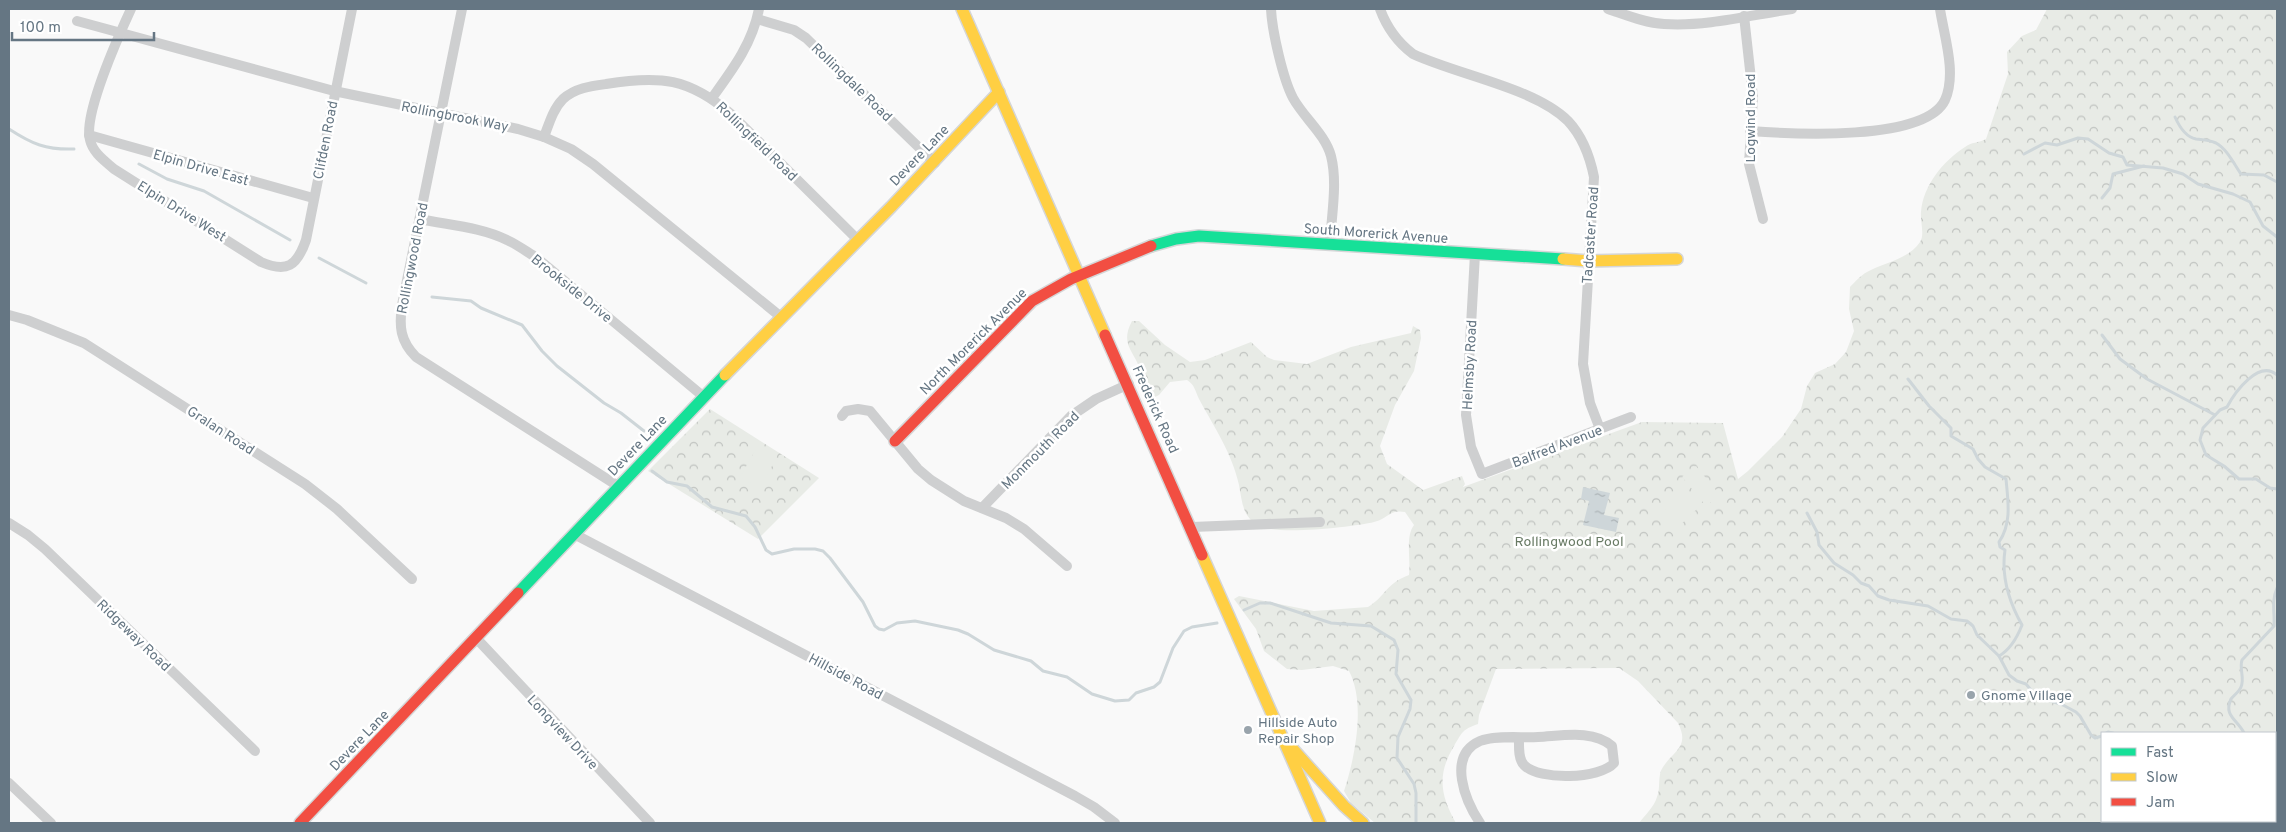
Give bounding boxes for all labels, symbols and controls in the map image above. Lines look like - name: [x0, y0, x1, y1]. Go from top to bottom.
- scale bar: [12, 10, 155, 42]
- text: 100 m: [20, 19, 61, 38]
- street label: Rollingdale Road: [807, 40, 895, 126]
- street label: Logwind Road: [1743, 74, 1760, 162]
- street label: Rollingbrook Way: [400, 99, 510, 136]
- street label: Rollingfield Road: [712, 99, 800, 185]
- street label: Clifden Road: [311, 100, 342, 181]
- street label: Devere Lane: [887, 122, 953, 190]
- street label: Elpin Drive East: [151, 147, 250, 190]
- street label: Elpin Drive West: [134, 178, 229, 246]
- street label: Tadcaster Road: [1580, 186, 1603, 284]
- street label: Rollingwood Road: [394, 201, 433, 315]
- street label: South Morerick Avenue: [1303, 221, 1449, 248]
- street label: Brookside Drive: [527, 251, 615, 327]
- street label: North Morerick Avenue: [917, 285, 1031, 399]
- street label: Helmsby Road: [1460, 320, 1481, 411]
- street label: Frederick Road: [1128, 363, 1182, 456]
- street label: Gralan Road: [183, 403, 257, 459]
- street label: Monmouth Road: [998, 408, 1084, 494]
- street label: Devere Lane: [605, 412, 671, 480]
- street label: Balfred Avenue: [1510, 422, 1605, 472]
- park label: Rollingwood Pool: [1514, 534, 1624, 551]
- street label: Ridgeway Road: [92, 597, 173, 676]
- street label: Hillside Road: [805, 651, 885, 704]
- place label: Gnome Village: [1981, 688, 2072, 705]
- marker: Gnome Village: [1965, 689, 1977, 701]
- street label: Longview Drive: [523, 692, 601, 774]
- street label: Devere Lane: [327, 707, 393, 775]
- place label: Hillside Auto Repair Shop: [1258, 715, 1337, 748]
- marker: Hillside Auto Repair Shop: [1242, 724, 1254, 736]
- legend: [2101, 732, 2276, 822]
- text: Fast: [2146, 744, 2174, 763]
- text: Slow: [2146, 769, 2178, 788]
- text: Jam: [2146, 794, 2175, 813]

